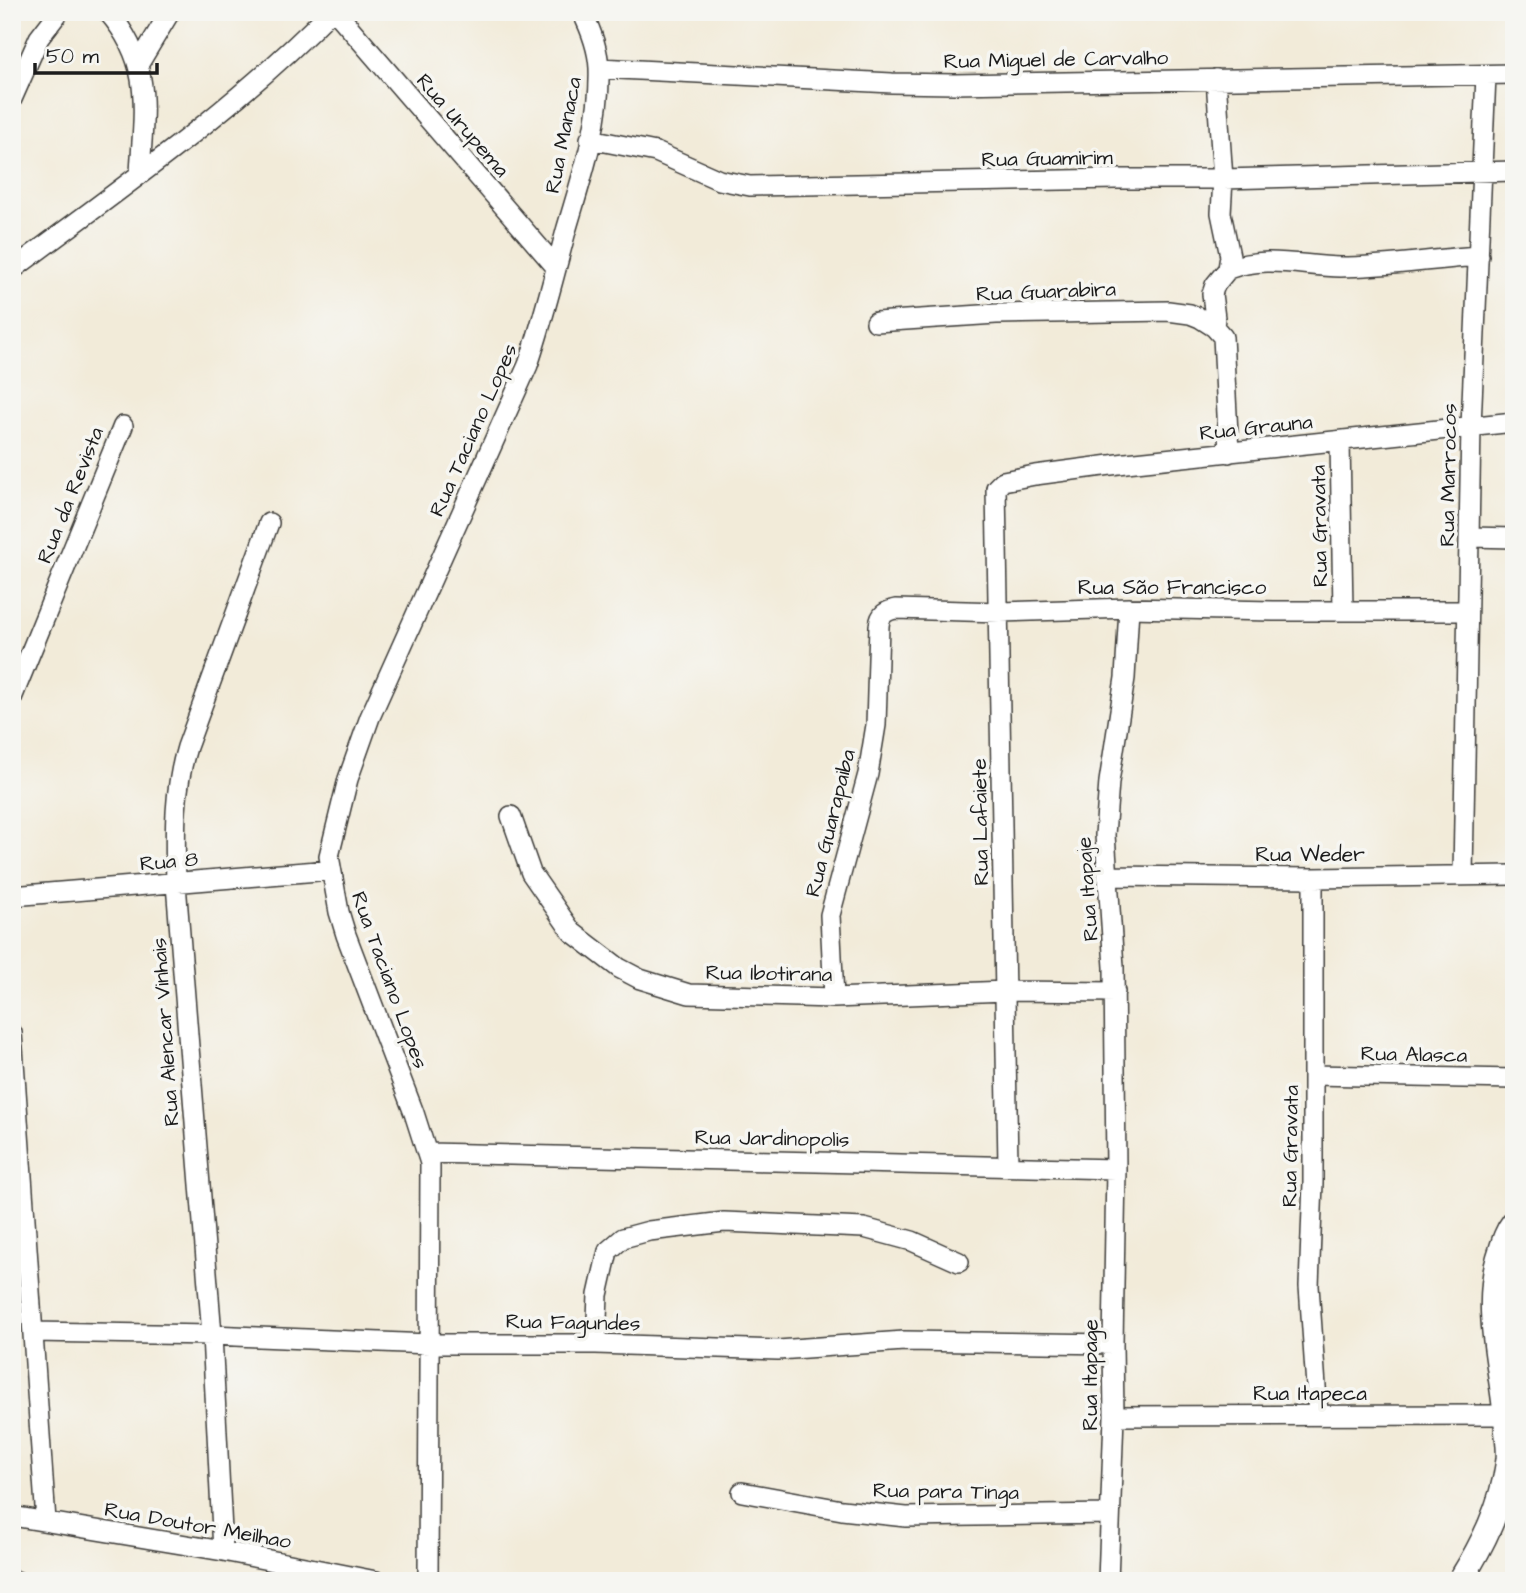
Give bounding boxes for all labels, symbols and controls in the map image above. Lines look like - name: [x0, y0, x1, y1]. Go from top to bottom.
- scale bar: [35, 32, 158, 76]
- text: 50 m: [46, 42, 100, 71]
- street label: Rua Miguel de Carvalho: [943, 43, 1169, 78]
- street label: Rua Urupema: [409, 67, 516, 184]
- street label: Rua Manaca: [538, 74, 589, 196]
- street label: Rua Guamirim: [981, 143, 1114, 174]
- street label: Rua Guarabira: [975, 275, 1117, 308]
- street label: Rua Taciano Lopes: [422, 339, 526, 522]
- street label: Rua Marrocos: [1433, 403, 1464, 547]
- street label: Rua Grauna: [1198, 407, 1314, 448]
- street label: Rua da Revista: [30, 422, 111, 568]
- street label: Rua Gravata: [1304, 464, 1335, 587]
- street label: Rua São Francisco: [1078, 573, 1266, 602]
- street label: Rua Guarapaiba: [798, 746, 864, 900]
- street label: Rua Lafaiete: [965, 758, 996, 886]
- street label: Rua Itapaje: [1069, 836, 1107, 942]
- street label: Rua Weder: [1255, 840, 1365, 869]
- street label: Rua 8: [139, 844, 200, 878]
- street label: Rua Taciano Lopes: [343, 888, 435, 1073]
- street label: Rua Alencar Vinhais: [144, 937, 187, 1127]
- street label: Rua Ibotirana: [705, 958, 833, 989]
- street label: Rua Alasca: [1360, 1039, 1468, 1070]
- street label: Rua Gravata: [1275, 1084, 1306, 1207]
- street label: Rua Jardinopolis: [694, 1123, 850, 1155]
- street label: Rua Fagundes: [505, 1307, 641, 1340]
- street label: Rua Itapage: [1076, 1319, 1107, 1431]
- street label: Rua Itapeca: [1253, 1379, 1367, 1409]
- street label: Rua para Tinga: [873, 1476, 1020, 1509]
- street label: Rua Doutor Meilhao: [102, 1495, 294, 1556]

